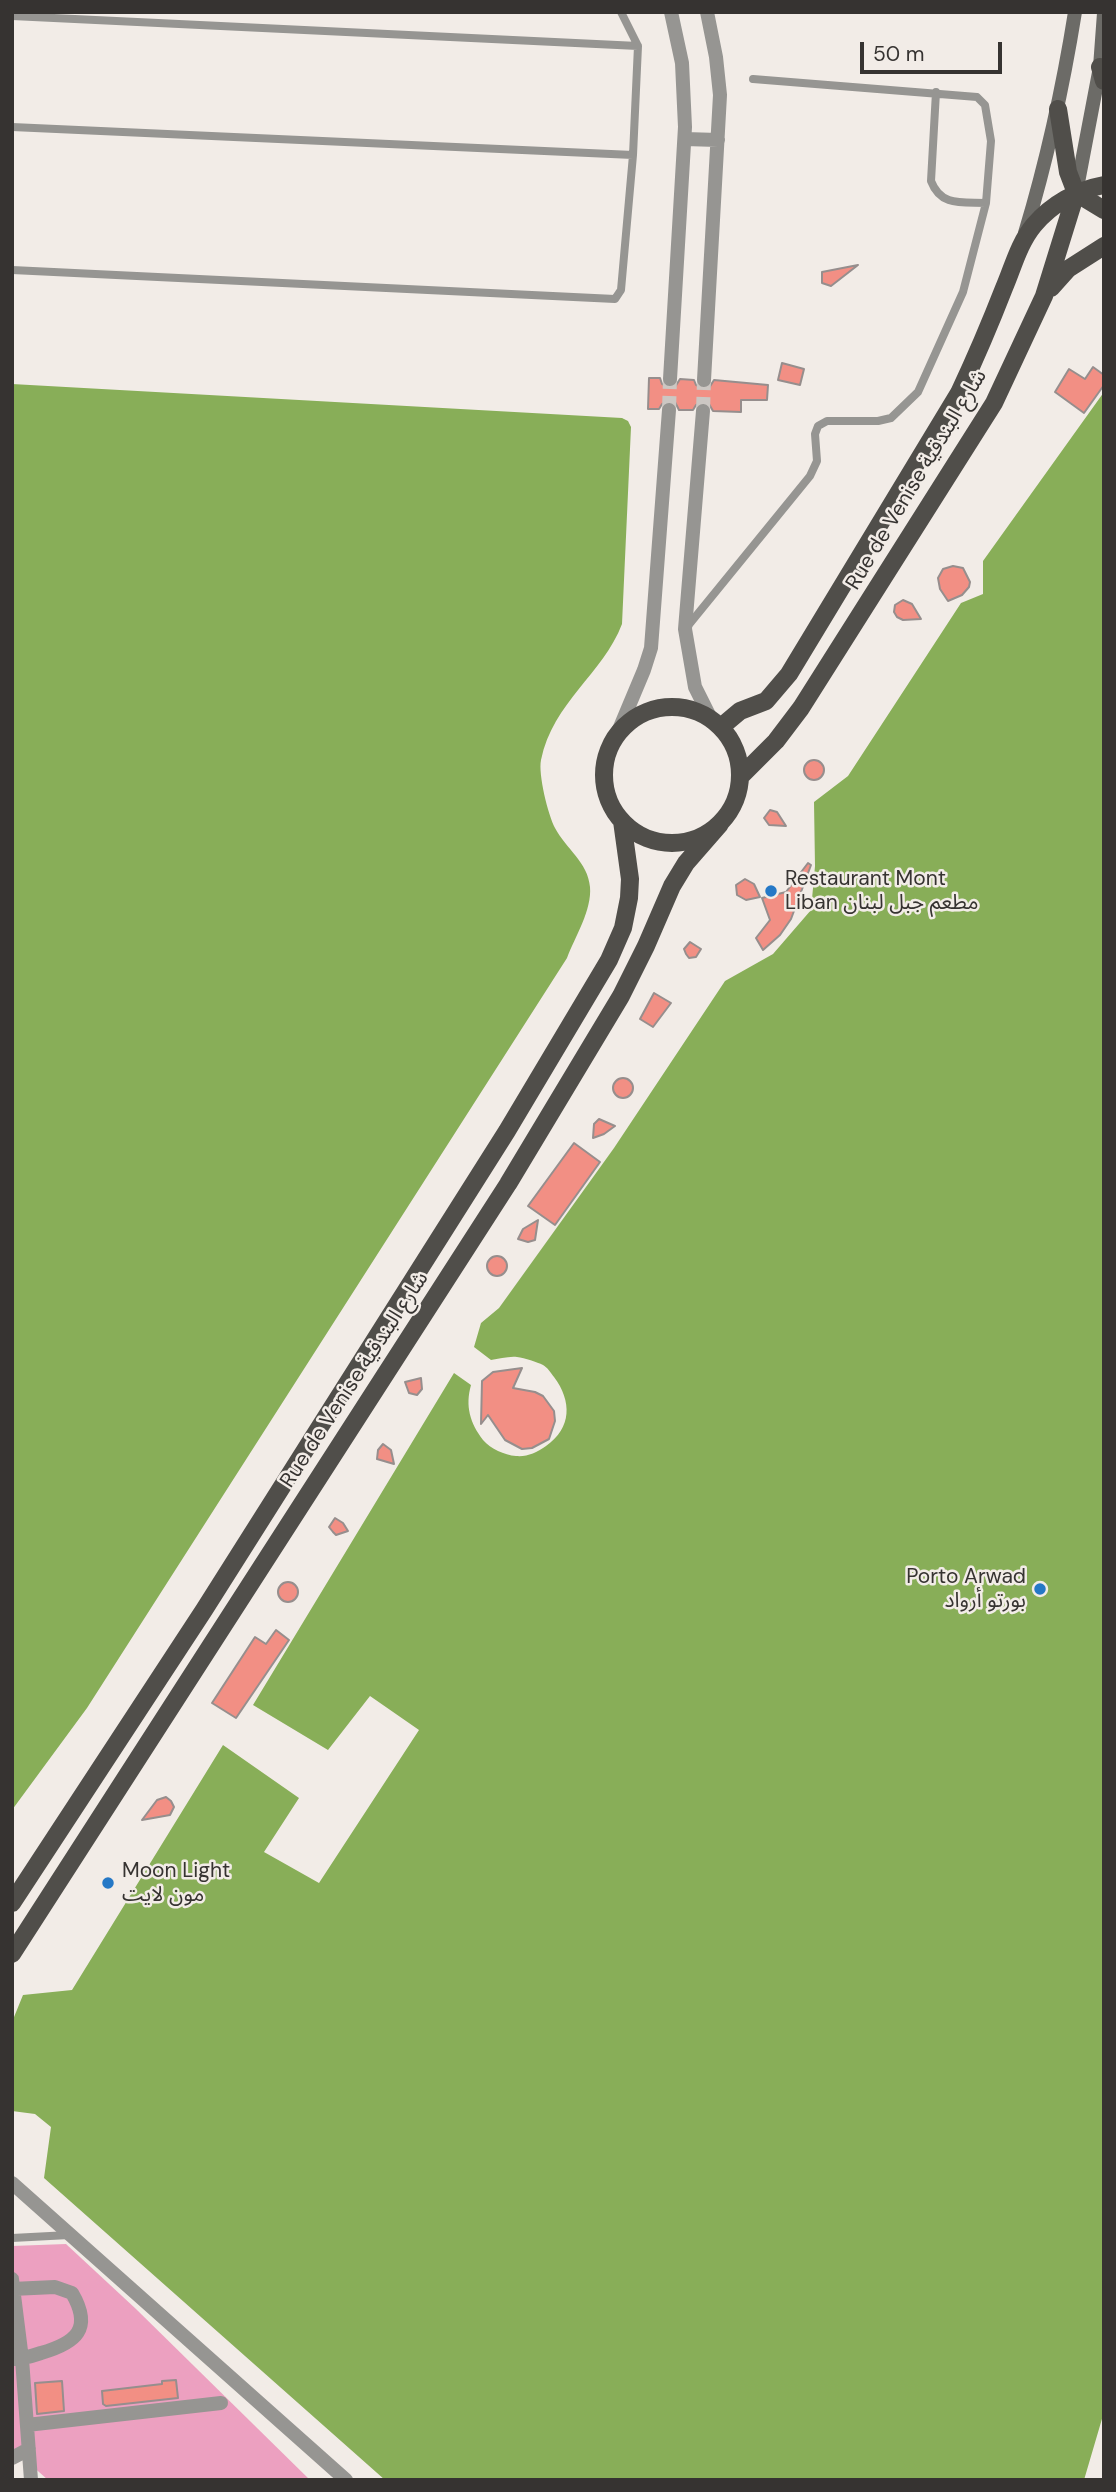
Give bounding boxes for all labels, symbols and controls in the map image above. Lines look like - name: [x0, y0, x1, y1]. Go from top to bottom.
- scale bar: [864, 28, 1006, 72]
- text: 50 m: [873, 40, 924, 68]
- street label: Rue de Venise شارع البندقية: [841, 365, 993, 595]
- place label: Restaurant Mont Liban مطعم جبل لبنان: [785, 866, 978, 916]
- marker: Restaurant Mont Liban مطعم جبل لبنان: [763, 883, 779, 899]
- street label: Rue de Venise شارع البندقية: [276, 1267, 434, 1493]
- place label: Porto Arwad بورتو أرواد: [906, 1564, 1026, 1614]
- marker: Porto Arwad بورتو أرواد: [1032, 1581, 1048, 1597]
- place label: Moon Light مون لايت: [122, 1858, 230, 1908]
- marker: Moon Light مون لايت: [100, 1875, 116, 1891]

